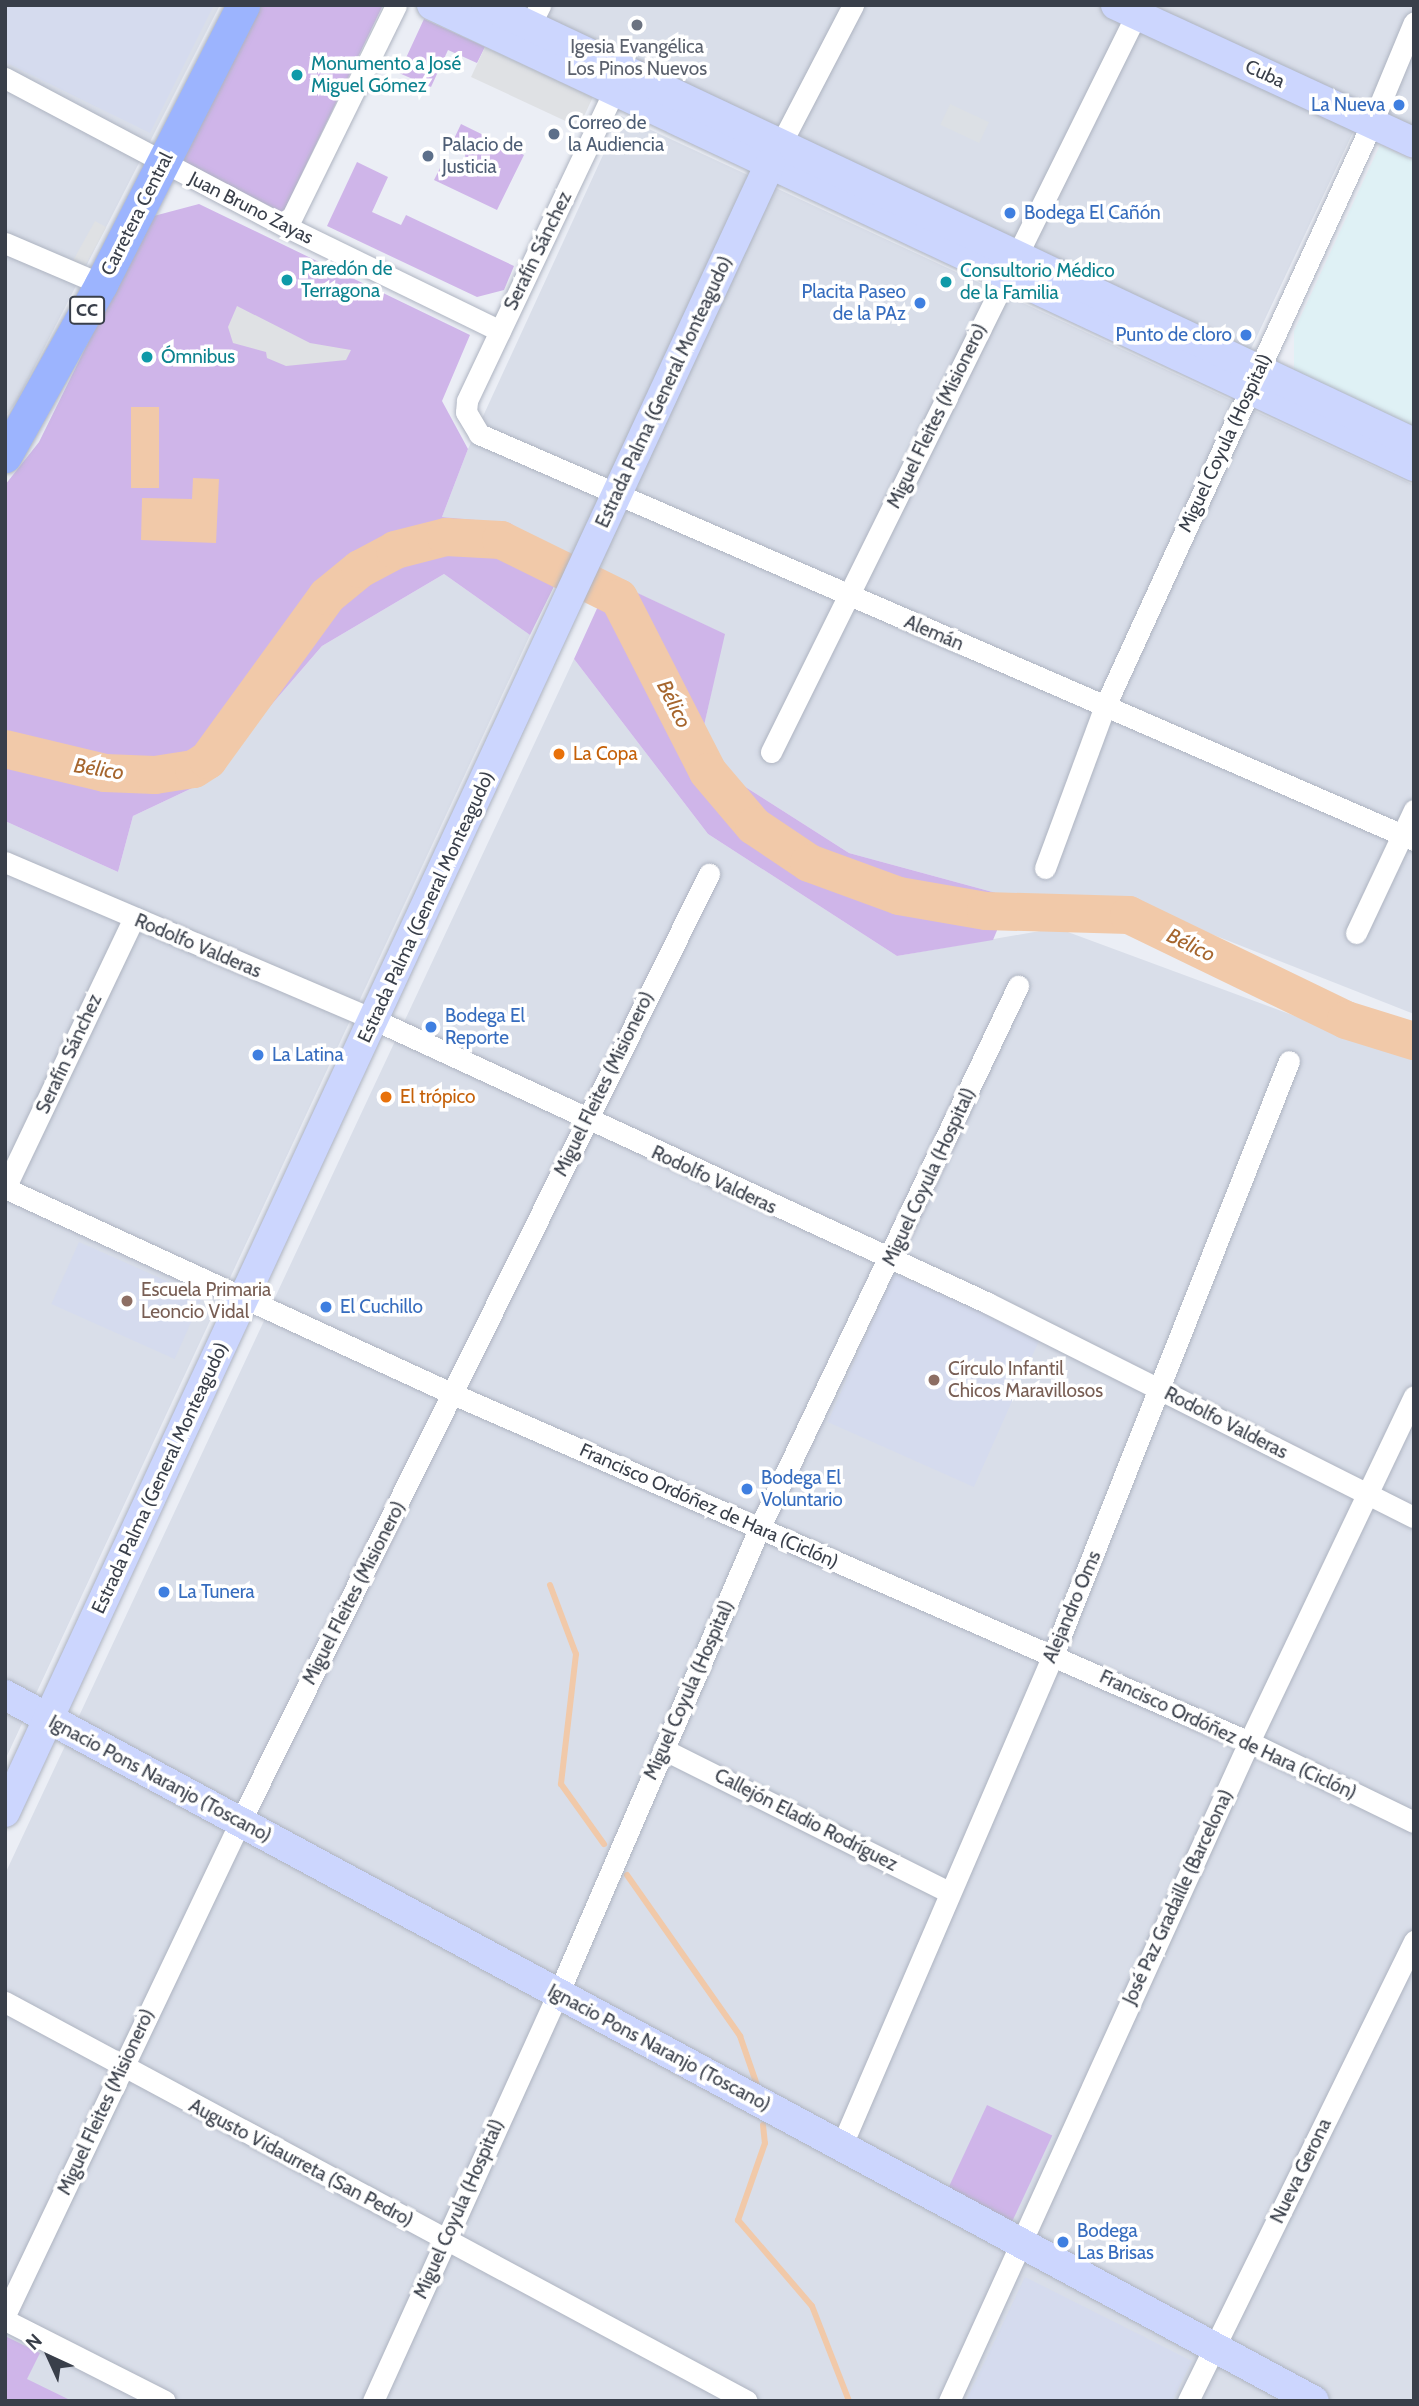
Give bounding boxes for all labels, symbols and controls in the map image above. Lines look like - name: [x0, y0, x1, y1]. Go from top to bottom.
- marker: Igesia Evangélica Los Pinos Nuevos: [629, 17, 645, 33]
- place label: Igesia Evangélica Los Pinos Nuevos: [567, 36, 707, 80]
- place label: Monumento a José Miguel Gómez: [311, 53, 461, 97]
- street label: Cuba: [1242, 55, 1288, 93]
- marker: Monumento a José Miguel Gómez: [289, 67, 305, 83]
- place label: La Nueva: [1311, 94, 1385, 116]
- marker: La Nueva: [1391, 97, 1407, 113]
- place label: Correo de la Audiencia: [568, 112, 664, 156]
- marker: Correo de la Audiencia: [546, 126, 562, 142]
- place label: Palacio de Justicia: [442, 134, 523, 178]
- marker: Palacio de Justicia: [420, 148, 436, 164]
- street label: Carretera Central: [96, 149, 178, 279]
- street label: Juan Bruno Zayas: [185, 167, 317, 249]
- street label: Serafín Sánchez: [499, 188, 577, 314]
- place label: Bodega El Cañón: [1024, 202, 1161, 224]
- marker: Bodega El Cañón: [1002, 205, 1018, 221]
- street label: Estrada Palma (General Monteagudo): [591, 253, 737, 531]
- place label: Paredón de Terragona: [301, 258, 392, 302]
- place label: Consultorio Médico de la Familia: [960, 260, 1115, 304]
- marker: Paredón de Terragona: [279, 272, 295, 288]
- marker: Consultorio Médico de la Familia: [938, 274, 954, 290]
- place label: Placita Paseo de la PAz: [801, 281, 906, 325]
- marker: Placita Paseo de la PAz: [912, 295, 928, 311]
- road number: CC: [68, 296, 106, 324]
- street label: Miguel Fleites (Misionero): [882, 320, 992, 512]
- place label: Punto de cloro: [1116, 324, 1232, 346]
- marker: Punto de cloro: [1238, 327, 1254, 343]
- place label: Ómnibus: [161, 346, 235, 368]
- marker: Ómnibus: [139, 349, 155, 365]
- street label: Miguel Coyula (Hospital): [1174, 350, 1276, 536]
- street label: Alemán: [901, 610, 967, 656]
- water label: Bélico: [651, 676, 697, 732]
- place label: La Copa: [573, 743, 638, 765]
- marker: La Copa: [551, 746, 567, 762]
- water label: Bélico: [72, 753, 126, 785]
- street label: Estrada Palma (General Monteagudo): [353, 768, 499, 1046]
- street label: Rodolfo Valderas: [131, 909, 265, 983]
- water label: Bélico: [1163, 923, 1219, 967]
- street label: Miguel Fleites (Misionero): [549, 988, 659, 1180]
- street label: Serafín Sánchez: [31, 991, 107, 1117]
- place label: Bodega El Reporte: [445, 1005, 525, 1049]
- marker: Bodega El Reporte: [423, 1019, 439, 1035]
- place label: La Latina: [272, 1044, 344, 1066]
- marker: La Latina: [250, 1047, 266, 1063]
- street label: Miguel Coyula (Hospital): [878, 1084, 980, 1270]
- place label: El trópico: [400, 1086, 475, 1108]
- marker: El trópico: [378, 1089, 394, 1105]
- street label: Rodolfo Valderas: [648, 1141, 780, 1219]
- place label: Escuela Primaria Leoncio Vidal: [141, 1279, 271, 1323]
- marker: Escuela Primaria Leoncio Vidal: [119, 1293, 135, 1309]
- place label: El Cuchillo: [340, 1296, 423, 1318]
- marker: El Cuchillo: [318, 1299, 334, 1315]
- street label: Estrada Palma (General Monteagudo): [87, 1339, 233, 1617]
- place label: Círculo Infantil Chicos Maravillosos: [948, 1358, 1103, 1402]
- marker: Círculo Infantil Chicos Maravillosos: [926, 1372, 942, 1388]
- street label: Rodolfo Valderas: [1161, 1382, 1291, 1464]
- street label: Francisco Ordóñez de Hara (Ciclón): [576, 1438, 842, 1574]
- place label: Bodega El Voluntario: [761, 1467, 843, 1511]
- marker: Bodega El Voluntario: [739, 1481, 755, 1497]
- street label: Miguel Fleites (Misionero): [298, 1498, 410, 1688]
- street label: Alejandro Oms: [1038, 1548, 1106, 1666]
- place label: La Tunera: [178, 1581, 255, 1603]
- marker: La Tunera: [156, 1584, 172, 1600]
- street label: Miguel Coyula (Hospital): [639, 1597, 739, 1783]
- street label: Francisco Ordóñez de Hara (Ciclón): [1096, 1665, 1360, 1805]
- street label: Ignacio Pons Naranjo (Toscano): [45, 1711, 275, 1847]
- street label: Callejón Eladio Rodríguez: [711, 1764, 901, 1876]
- street label: José Paz Gradaille (Barcelona): [1118, 1786, 1238, 2008]
- street label: Ignacio Pons Naranjo (Toscano): [544, 1980, 774, 2116]
- street label: Miguel Fleites (Misionero): [53, 2005, 159, 2199]
- street label: Augusto Vidaurreta (San Pedro): [185, 2094, 417, 2232]
- street label: Nueva Gerona: [1266, 2115, 1336, 2227]
- street label: Miguel Coyula (Hospital): [409, 2116, 509, 2302]
- place label: Bodega Las Brisas: [1077, 2220, 1154, 2264]
- marker: Bodega Las Brisas: [1055, 2234, 1071, 2250]
- north arrow: [14, 2322, 84, 2392]
- text: N: [21, 2329, 47, 2355]

